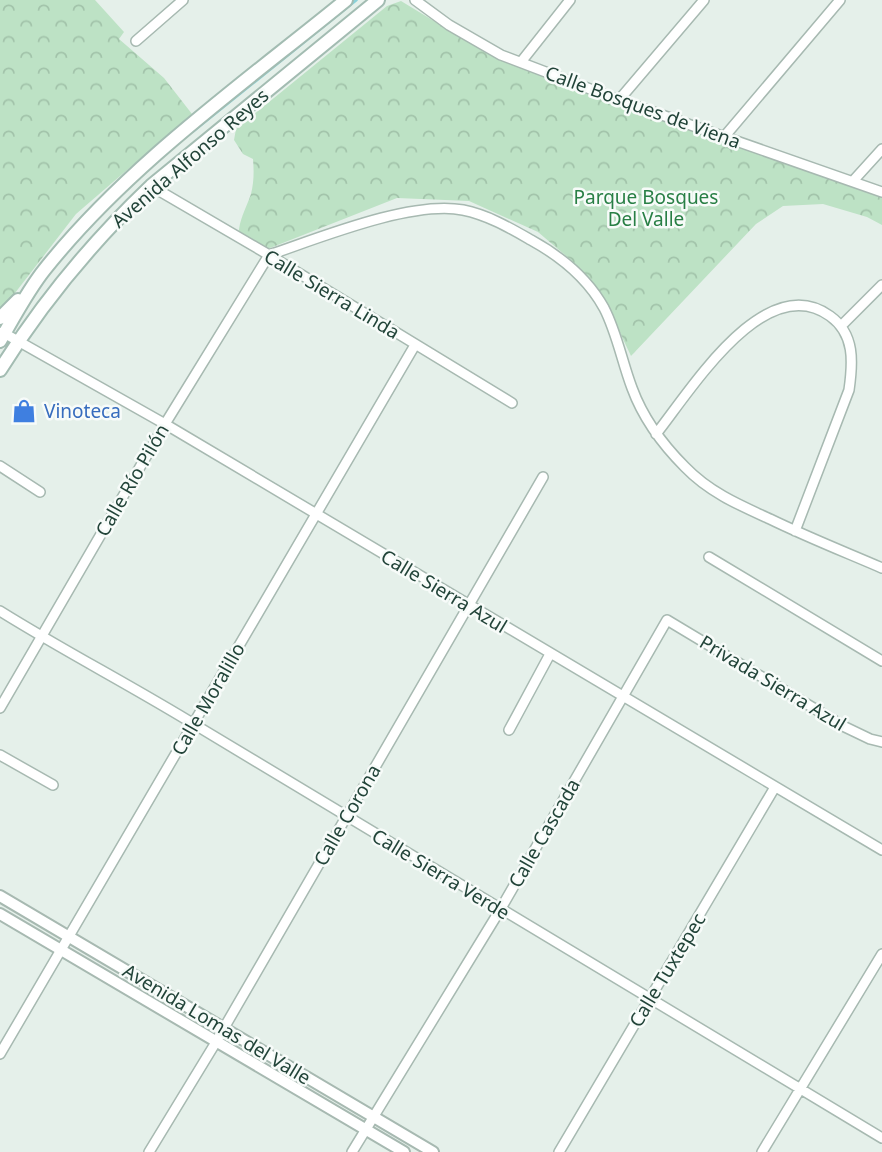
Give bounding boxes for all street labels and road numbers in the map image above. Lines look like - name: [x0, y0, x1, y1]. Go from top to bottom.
- street label: Calle Bosques de Viena: [542, 60, 744, 154]
- street label: Avenida Alfonso Reyes: [106, 82, 274, 234]
- street label: Calle Sierra Linda: [259, 243, 405, 345]
- street label: Calle Río Pilón: [89, 419, 175, 541]
- street label: Calle Sierra Azul: [376, 543, 512, 639]
- street label: Privada Sierra Azul: [695, 629, 851, 737]
- street label: Calle Moralillo: [165, 638, 251, 760]
- street label: Calle Corona: [307, 760, 387, 870]
- street label: Calle Cascada: [502, 774, 586, 892]
- street label: Calle Sierra Verde: [367, 823, 515, 925]
- street label: Calle Tuxtepec: [623, 908, 711, 1032]
- street label: Avenida Lomas del Valle: [118, 958, 316, 1090]

